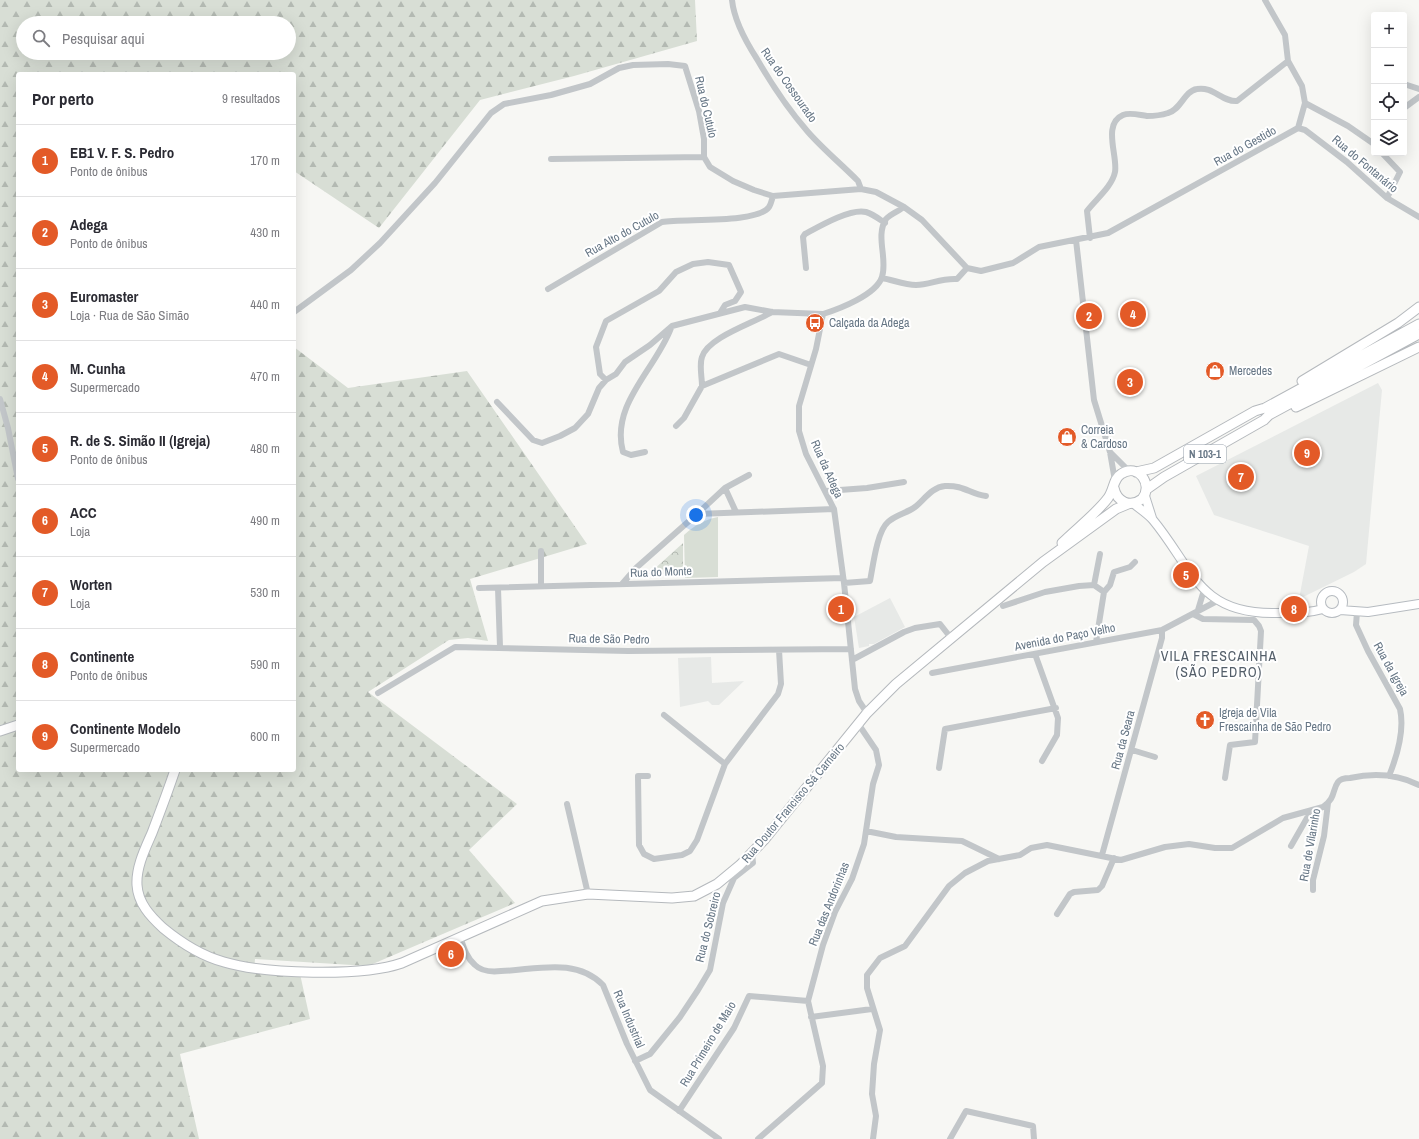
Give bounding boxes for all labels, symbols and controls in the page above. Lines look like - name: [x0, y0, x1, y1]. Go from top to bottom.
- map controls: [1371, 12, 1407, 156]
- button: +: [1371, 12, 1407, 48]
- search box: [16, 16, 296, 60]
- icon: search: [30, 27, 52, 49]
- text: Pesquisar aqui: [62, 28, 145, 49]
- street label: Rua do Cossourado: [757, 45, 821, 125]
- button: −: [1371, 48, 1407, 84]
- street label: Rua do Cutulo: [691, 75, 721, 139]
- button: locate: [1371, 84, 1407, 120]
- text: Por perto: [32, 87, 94, 110]
- text: 9 resultados: [222, 90, 280, 107]
- button: layers: [1371, 120, 1407, 156]
- street label: Rua do Gestido: [1211, 122, 1279, 170]
- street label: Rua do Fontanário: [1329, 132, 1401, 196]
- text: EB1 V. F. S. Pedro: [70, 142, 174, 163]
- text: 1: [42, 152, 48, 169]
- text: 170 m: [250, 152, 280, 169]
- text: Ponto de ônibus: [70, 163, 148, 180]
- street label: Rua Alto do Cutulo: [582, 207, 662, 261]
- text: Adega: [70, 214, 108, 235]
- text: 2: [42, 224, 48, 241]
- text: 430 m: [250, 224, 280, 241]
- text: Ponto de ônibus: [70, 235, 148, 252]
- text: Euromaster: [70, 286, 138, 307]
- text: 3: [42, 296, 48, 313]
- text: 440 m: [250, 296, 280, 313]
- pin: 4: [1120, 299, 1146, 329]
- pin: 2: [1076, 301, 1102, 331]
- text: Loja · Rua de São Simão: [70, 307, 189, 324]
- bus stop icon: Calçada da Adega: [804, 312, 826, 334]
- place label: Calçada da Adega: [829, 315, 910, 331]
- text: M. Cunha: [70, 358, 125, 379]
- shop icon: Mercedes: [1204, 360, 1226, 382]
- place label: Mercedes: [1229, 363, 1272, 379]
- pin: 3: [1117, 367, 1143, 397]
- text: 4: [42, 368, 48, 385]
- text: 470 m: [250, 368, 280, 385]
- text: Supermercado: [70, 379, 140, 396]
- place label: Correia & Cardoso: [1081, 422, 1128, 452]
- shop icon: Correia & Cardoso: [1056, 426, 1078, 448]
- text: R. de S. Simão II (Igreja): [70, 430, 210, 451]
- street label: Rua da Adega: [807, 437, 847, 501]
- pin: 9: [1294, 438, 1320, 468]
- text: 5: [42, 440, 48, 457]
- text: 480 m: [250, 440, 280, 457]
- road number: N 103-1: [1184, 445, 1226, 463]
- text: Ponto de ônibus: [70, 451, 148, 468]
- pin: 7: [1228, 462, 1254, 492]
- text: ACC: [70, 502, 97, 523]
- your location: [686, 505, 706, 525]
- text: 6: [42, 512, 48, 529]
- text: 490 m: [250, 512, 280, 529]
- text: Loja: [70, 523, 90, 540]
- pin: 5: [1173, 560, 1199, 590]
- street label: Rua do Monte: [630, 563, 692, 581]
- text: Worten: [70, 574, 112, 595]
- text: 7: [42, 584, 48, 601]
- text: 530 m: [250, 584, 280, 601]
- pin: 1: [828, 594, 854, 624]
- pin: 8: [1281, 594, 1307, 624]
- text: Loja: [70, 595, 90, 612]
- street label: Avenida do Paço Velho: [1012, 619, 1117, 655]
- street label: Rua de São Pedro: [568, 630, 650, 648]
- street label: Rua da Igreja: [1370, 639, 1413, 699]
- text: Continente: [70, 646, 134, 667]
- district label: VILA FRESCAINHA (SÃO PEDRO): [1161, 647, 1277, 681]
- text: 8: [42, 656, 48, 673]
- text: 590 m: [250, 656, 280, 673]
- text: Ponto de ônibus: [70, 667, 148, 684]
- place label: Igreja de Vila Frescaínha de São Pedro: [1219, 705, 1331, 735]
- street label: Rua da Seara: [1107, 708, 1139, 771]
- church icon: Igreja de Vila Frescaínha de São Pedro: [1194, 709, 1216, 731]
- text: Continente Modelo: [70, 718, 181, 739]
- text: 9: [42, 728, 48, 745]
- text: 600 m: [250, 728, 280, 745]
- text: Supermercado: [70, 739, 140, 756]
- street label: Rua Doutor Francisco Sá Carneiro: [738, 740, 848, 866]
- street label: Rua de Vilarinho: [1296, 807, 1324, 883]
- street label: Rua das Andorinhas: [805, 860, 853, 948]
- street label: Rua do Sobreiro: [692, 890, 724, 964]
- pin: 6: [438, 939, 464, 969]
- street label: Rua Industrial: [610, 988, 648, 1050]
- street label: Rua Primeiro de Maio: [676, 998, 740, 1090]

